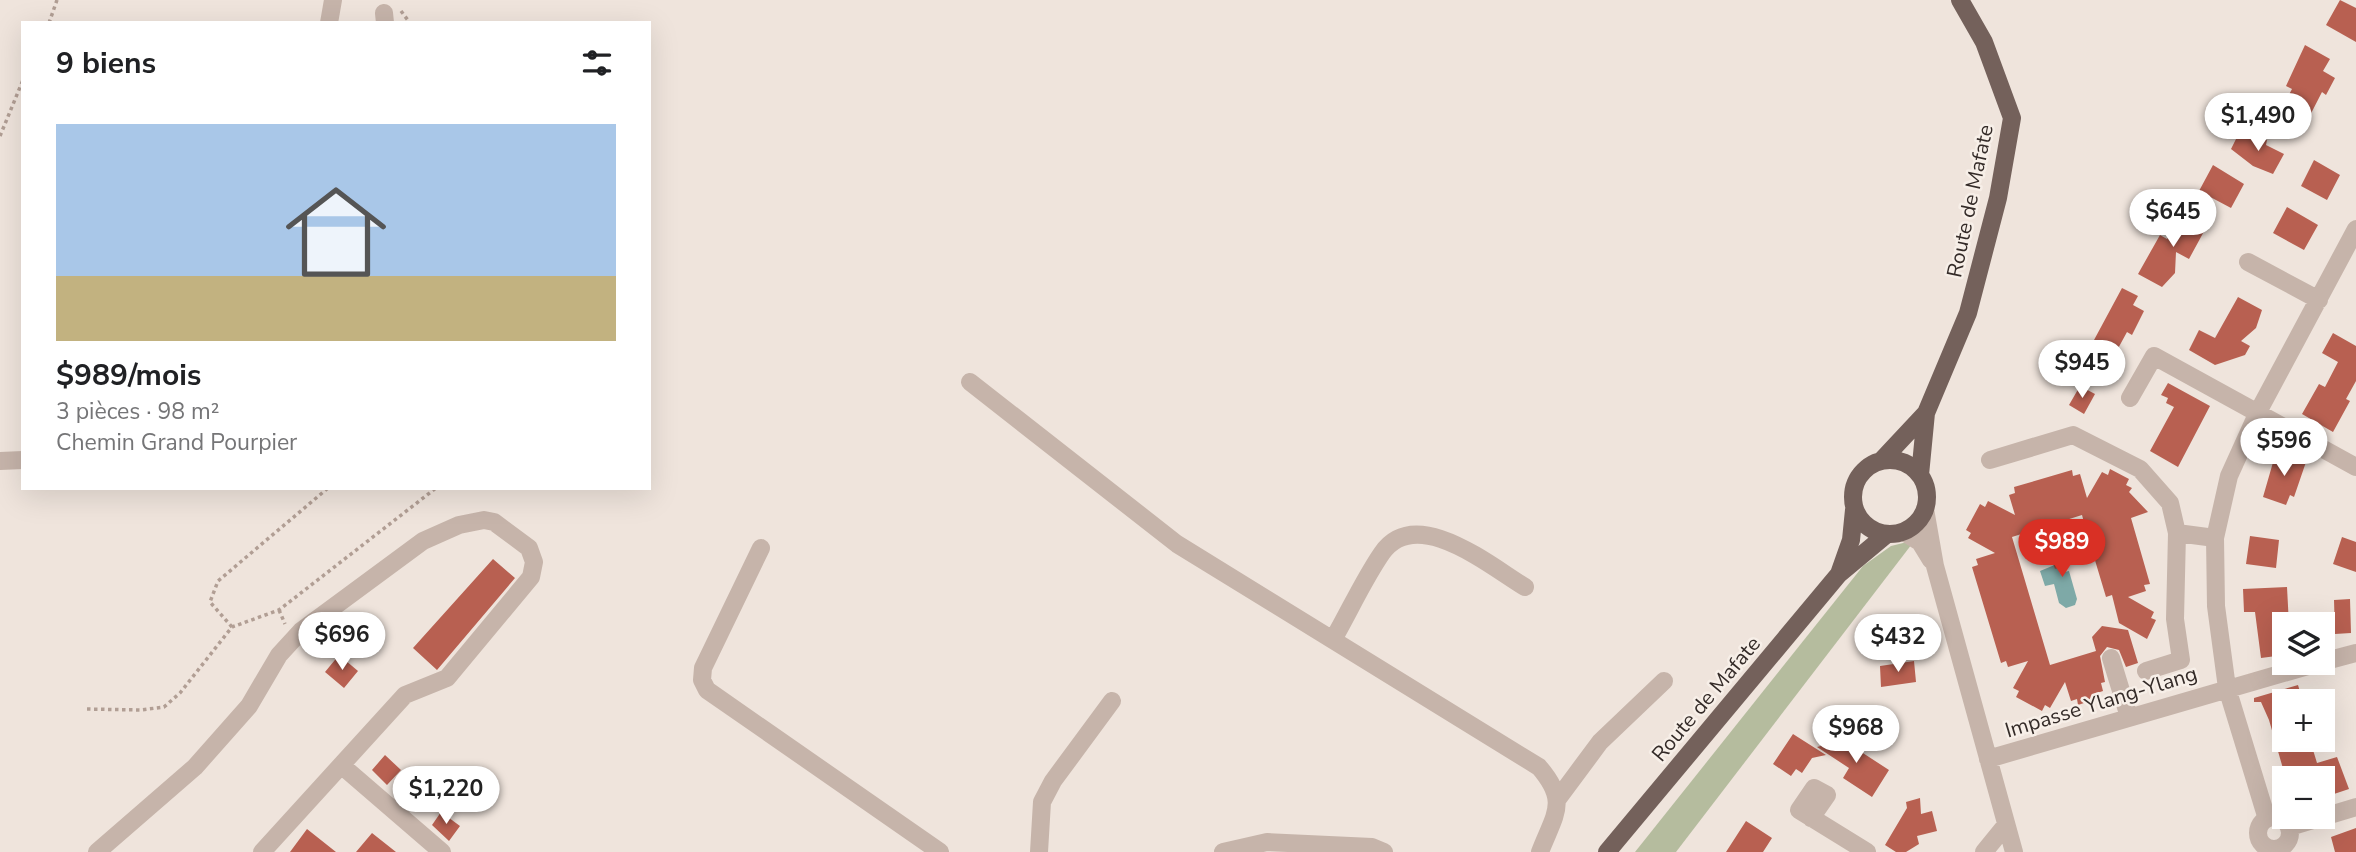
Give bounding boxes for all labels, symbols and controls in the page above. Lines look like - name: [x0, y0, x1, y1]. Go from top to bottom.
- text: 9 biens: [56, 43, 156, 84]
- icon: filters: [578, 44, 616, 82]
- pin: $1,490: [2201, 94, 2315, 153]
- text: $1,490: [2221, 100, 2295, 131]
- street label: Route de Mafate: [1940, 122, 2000, 280]
- icon: home: [273, 169, 399, 295]
- pin: $645: [2132, 190, 2214, 249]
- text: $645: [2145, 196, 2201, 227]
- pin: $945: [2041, 340, 2123, 400]
- text: $945: [2054, 347, 2110, 378]
- text: $989/mois: [56, 355, 201, 396]
- text: 3 pièces · 98 m²: [56, 396, 219, 427]
- pin: $596: [2243, 419, 2325, 478]
- text: $596: [2256, 425, 2312, 456]
- text: Chemin Grand Pourpier: [56, 427, 297, 458]
- pin: $989: [2021, 520, 2103, 579]
- text: $989: [2034, 526, 2090, 557]
- pin: $696: [301, 612, 383, 672]
- map controls: [2272, 612, 2335, 829]
- button: layers: [2272, 612, 2335, 675]
- pin: $432: [1857, 614, 1939, 674]
- text: $696: [314, 619, 370, 650]
- text: $432: [1870, 621, 1926, 652]
- street label: Route de Mafate: [1645, 630, 1767, 768]
- street label: Impasse Ylang-Ylang: [2001, 659, 2201, 745]
- button: +: [2272, 689, 2335, 752]
- pin: $968: [1815, 706, 1897, 765]
- text: $968: [1828, 712, 1884, 743]
- pin: $1,220: [389, 766, 503, 826]
- button: −: [2272, 766, 2335, 829]
- text: $1,220: [409, 773, 483, 804]

